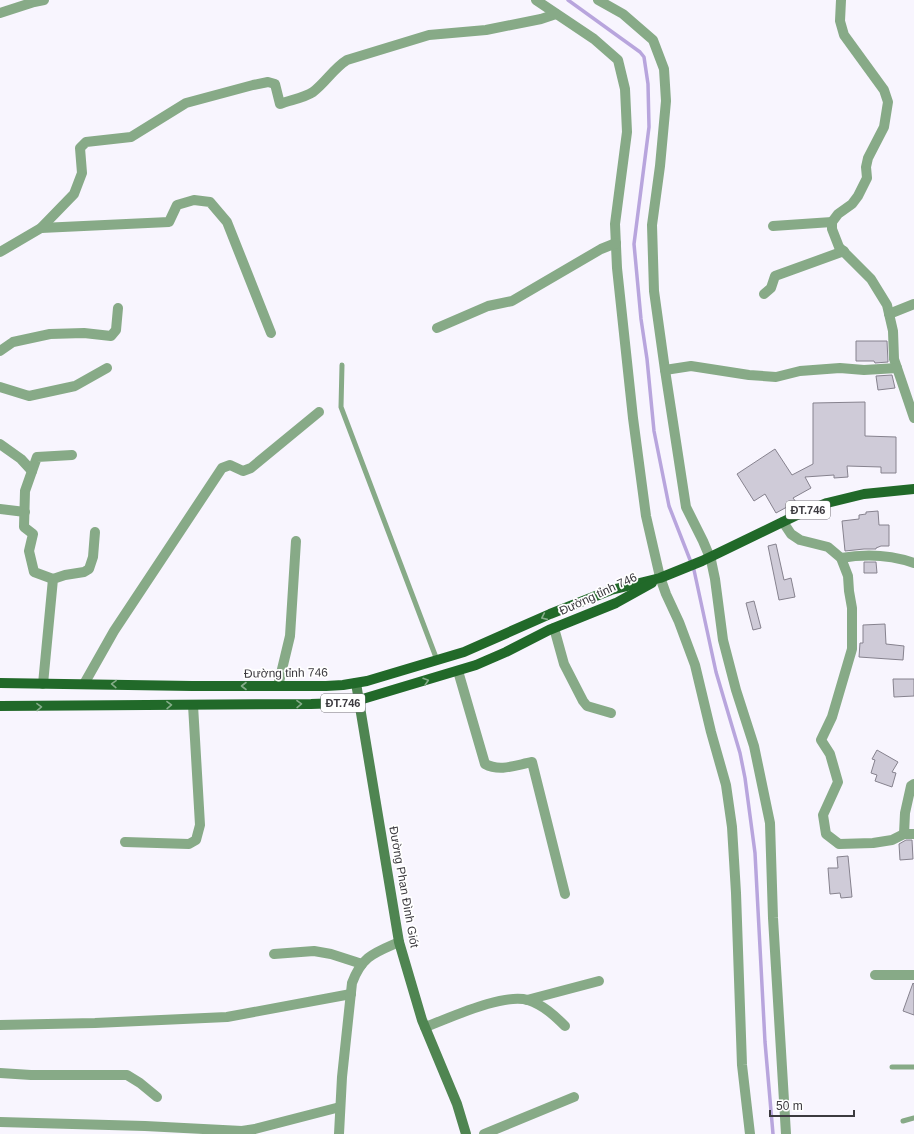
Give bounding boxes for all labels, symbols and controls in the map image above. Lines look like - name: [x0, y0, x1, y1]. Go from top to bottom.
- road number: ĐT.746: [786, 501, 830, 519]
- street label: Đường tỉnh 746: [557, 570, 639, 618]
- one-way arrow: [540, 612, 547, 620]
- street label: Đường tỉnh 746: [244, 665, 328, 681]
- one-way arrow: [422, 677, 429, 686]
- one-way arrow: [111, 680, 117, 688]
- one-way arrow: [241, 682, 247, 690]
- road number: ĐT.746: [321, 694, 365, 712]
- one-way arrow: [296, 700, 302, 708]
- one-way arrow: [166, 701, 172, 709]
- one-way arrow: [36, 703, 42, 711]
- street label: Đường Phan Đình Giót: [386, 825, 422, 950]
- scale bar: [770, 1092, 854, 1118]
- text: 50 m: [776, 1099, 803, 1113]

